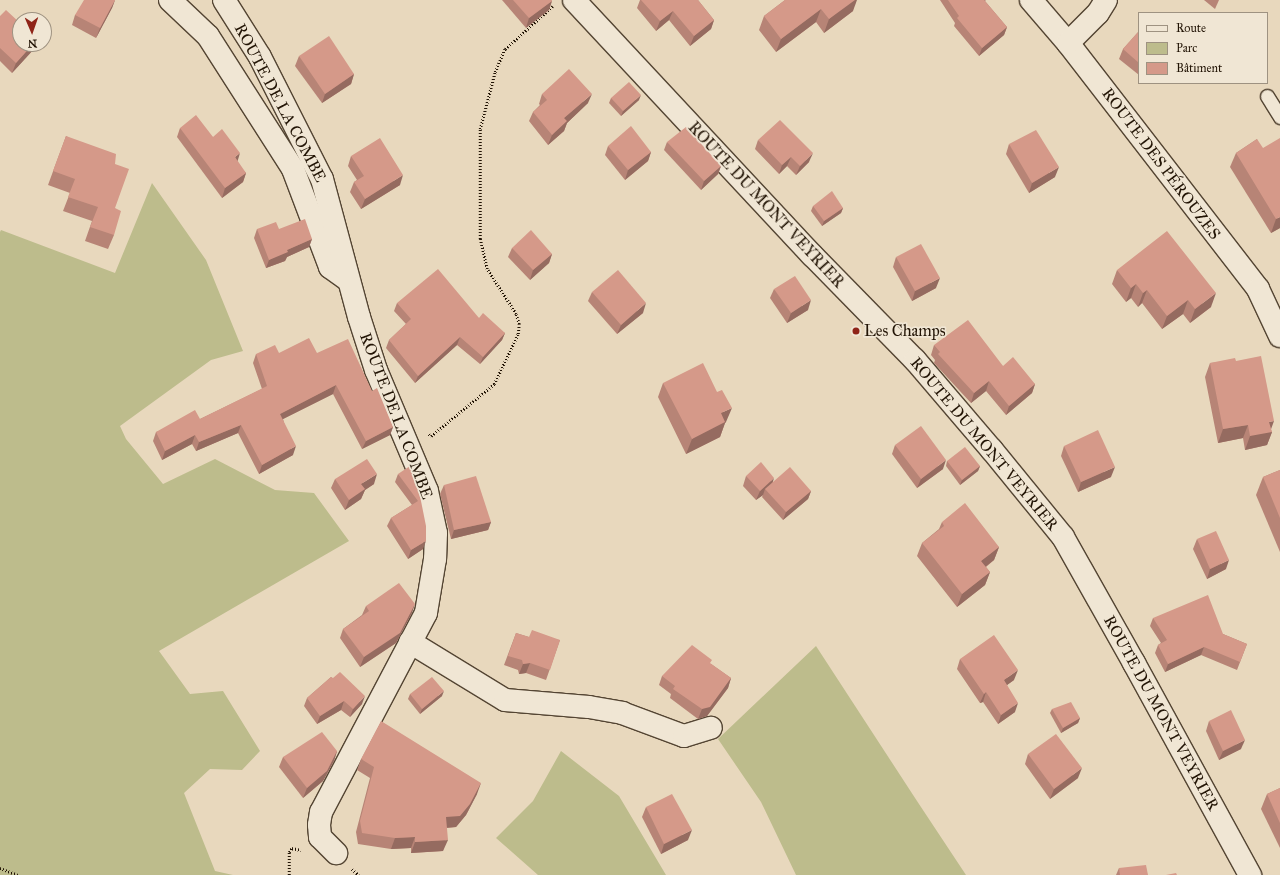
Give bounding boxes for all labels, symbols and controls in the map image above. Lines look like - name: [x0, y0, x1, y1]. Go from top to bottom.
- north arrow: [12, 12, 52, 52]
- legend: [1138, 12, 1268, 84]
- street label: ROUTE DE LA COMBE: [230, 21, 330, 185]
- text: Route: [1176, 21, 1206, 35]
- text: N: [28, 37, 37, 50]
- text: Parc: [1176, 41, 1197, 55]
- text: Bâtiment: [1176, 61, 1222, 75]
- street label: ROUTE DES PÉROUZES: [1098, 84, 1224, 244]
- street label: ROUTE DU MONT VEYRIER: [684, 118, 848, 292]
- place label: Les Champs: [864, 321, 946, 341]
- marker: Les Champs: [851, 326, 861, 336]
- street label: ROUTE DE LA COMBE: [355, 330, 437, 502]
- street label: ROUTE DU MONT VEYRIER: [906, 354, 1062, 534]
- street label: ROUTE DU MONT VEYRIER: [1099, 612, 1223, 814]

